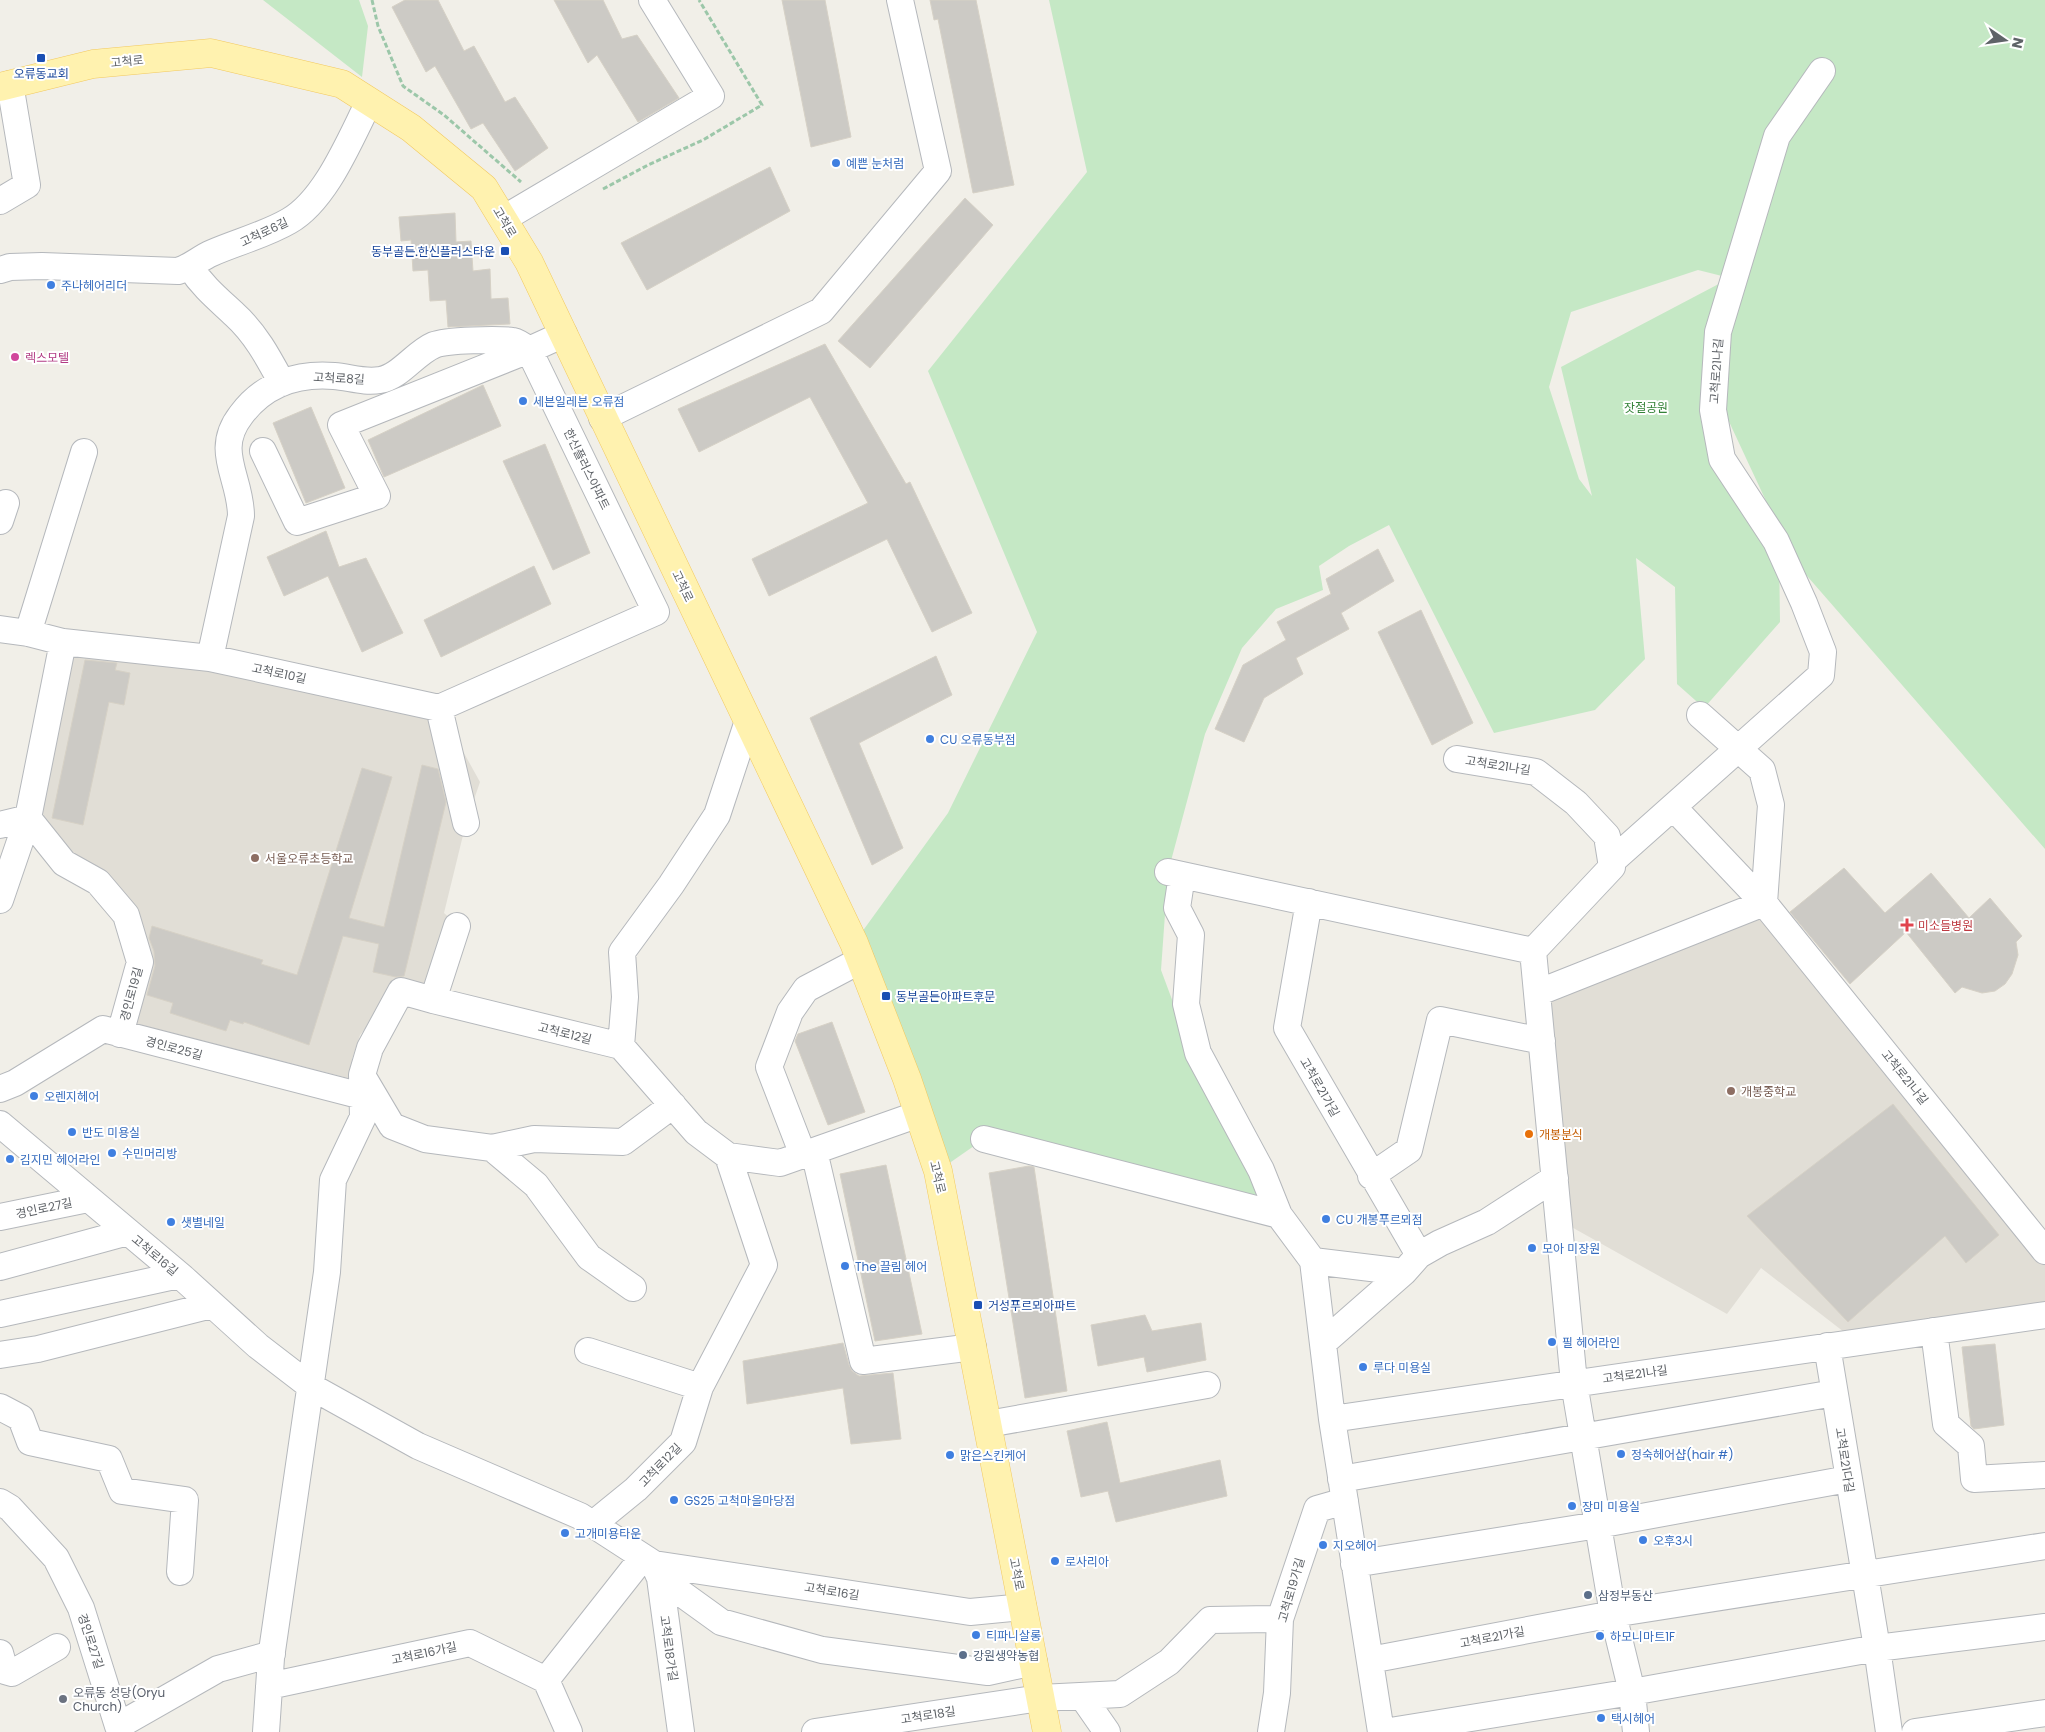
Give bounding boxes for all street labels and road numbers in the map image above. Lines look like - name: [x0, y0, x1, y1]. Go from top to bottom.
- street label: 고척로: [110, 51, 144, 71]
- street label: 고척로: [489, 203, 521, 241]
- street label: 고척로6길: [237, 213, 291, 251]
- street label: 고척로21나길: [1705, 338, 1727, 404]
- street label: 고척로8길: [313, 368, 365, 388]
- street label: 한신플러스아파트: [560, 426, 614, 512]
- street label: 고척로: [668, 567, 698, 605]
- street label: 고척로10길: [250, 659, 308, 687]
- street label: 고척로21나길: [1464, 751, 1532, 779]
- street label: 경인로19길: [116, 965, 146, 1023]
- street label: 고척로12길: [536, 1018, 594, 1048]
- street label: 경인로25길: [143, 1032, 205, 1064]
- street label: 고척로21나길: [1878, 1046, 1932, 1108]
- street label: 고척로21가길: [1296, 1054, 1344, 1120]
- street label: 고척로: [926, 1159, 950, 1195]
- street label: 경인로27길: [14, 1194, 74, 1222]
- street label: 고척로16길: [128, 1231, 182, 1279]
- street label: 고척로21나길: [1601, 1361, 1669, 1387]
- street label: 고척로21다길: [1831, 1426, 1859, 1494]
- street label: 고척로12길: [635, 1439, 685, 1491]
- street label: 고척로: [1005, 1556, 1029, 1592]
- street label: 고척로19가길: [1274, 1556, 1308, 1624]
- street label: 고척로16길: [803, 1578, 861, 1604]
- street label: 경인로27길: [74, 1611, 108, 1671]
- street label: 고척로18가길: [656, 1614, 682, 1682]
- street label: 고척로21가길: [1458, 1622, 1526, 1652]
- street label: 고척로16가길: [390, 1638, 458, 1668]
- street label: 고척로18길: [899, 1702, 957, 1728]

